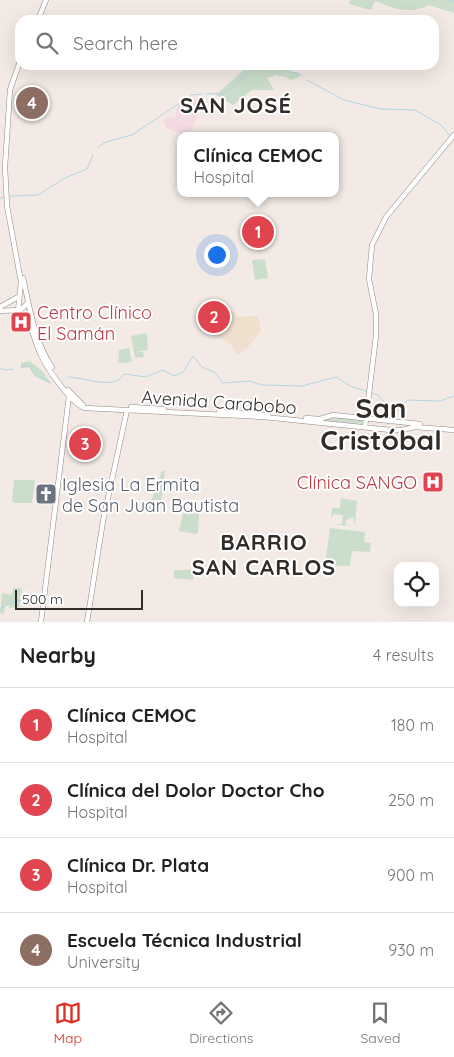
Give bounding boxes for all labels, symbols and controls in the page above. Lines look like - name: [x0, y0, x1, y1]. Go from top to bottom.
- search box: [15, 15, 439, 70]
- icon: search: [33, 29, 61, 57]
- text: Search here: [73, 31, 178, 55]
- pin: 4: [16, 84, 48, 122]
- district label: SAN JOSÉ: [180, 91, 292, 119]
- popup: [177, 132, 339, 197]
- text: Clínica CEMOC: [193, 143, 323, 167]
- text: Hospital: [193, 167, 254, 187]
- pin: 1: [242, 213, 274, 251]
- your location: [204, 242, 230, 268]
- pin: 2: [198, 298, 230, 336]
- place label: Centro Clínico El Samán: [37, 301, 152, 345]
- hospital icon: Centro Clínico El Samán: [9, 310, 33, 334]
- street label: Avenida Carabobo: [141, 385, 297, 419]
- district label: San Cristóbal: [320, 390, 442, 457]
- pin: 3: [69, 425, 101, 463]
- hospital icon: Clínica SANGO: [421, 470, 445, 494]
- place label: Clínica SANGO: [297, 471, 417, 494]
- place label: Iglesia La Ermita de San Juan Bautista: [62, 473, 239, 517]
- church icon: Iglesia La Ermita de San Juan Bautista: [34, 482, 58, 506]
- district label: BARRIO SAN CARLOS: [192, 528, 336, 581]
- map controls: [394, 562, 439, 607]
- button: locate: [394, 562, 439, 607]
- scale bar: [15, 587, 142, 610]
- text: 500 m: [22, 590, 63, 608]
- text: Nearby: [20, 642, 96, 668]
- text: 4 results: [373, 645, 434, 665]
- text: Clínica CEMOC: [67, 703, 196, 727]
- text: 1: [33, 715, 39, 735]
- text: 180 m: [391, 715, 434, 735]
- text: Hospital: [67, 727, 128, 747]
- text: Clínica del Dolor Doctor Cho: [67, 778, 325, 802]
- text: 2: [31, 790, 41, 810]
- text: 250 m: [388, 790, 434, 810]
- text: Hospital: [67, 802, 128, 822]
- text: Clínica Dr. Plata: [67, 853, 209, 877]
- text: 3: [32, 865, 40, 885]
- text: 900 m: [387, 865, 434, 885]
- text: Hospital: [67, 877, 128, 897]
- text: Escuela Técnica Industrial: [67, 928, 302, 952]
- text: 4: [31, 940, 41, 960]
- text: 930 m: [388, 940, 434, 960]
- text: University: [67, 952, 140, 972]
- tab: Map: [54, 999, 82, 1047]
- tab: Directions: [189, 999, 253, 1047]
- tab: Saved: [360, 999, 400, 1047]

